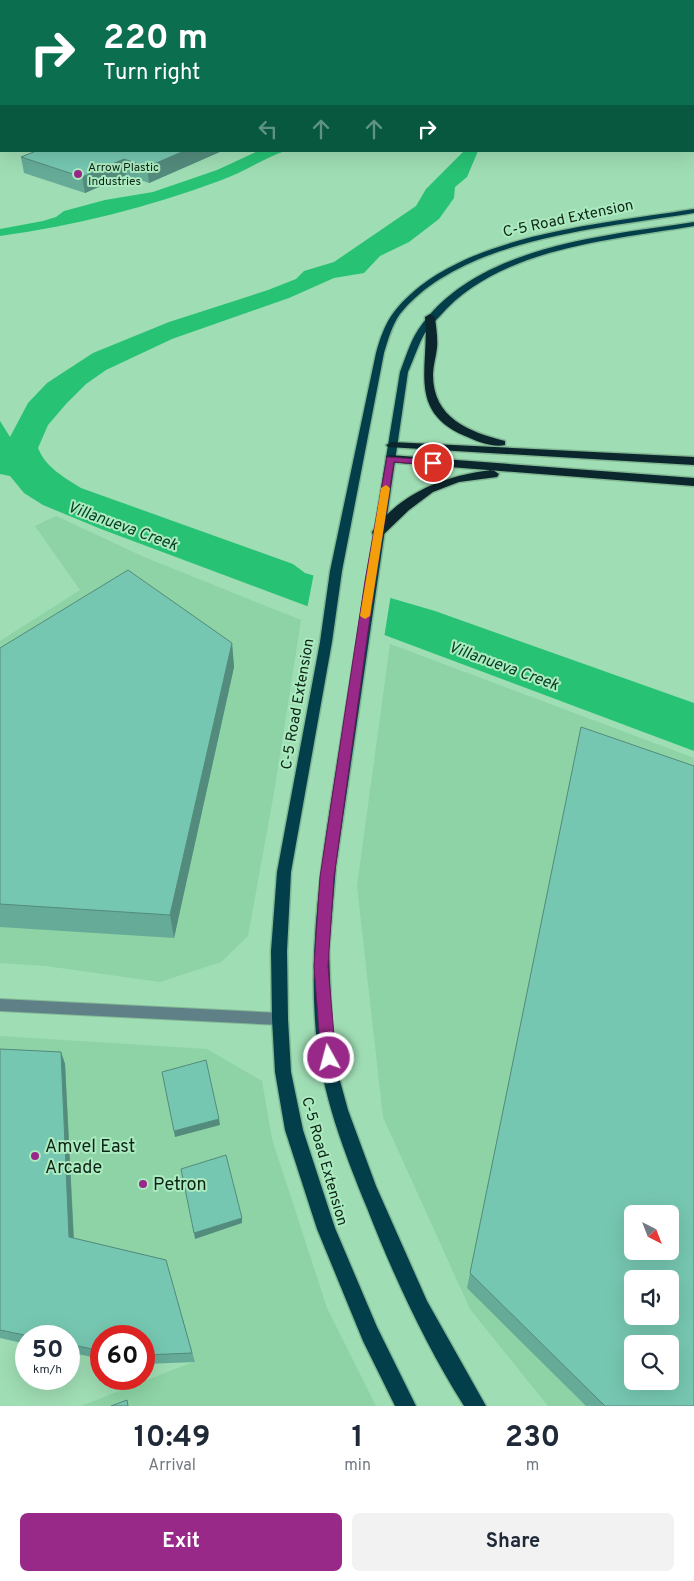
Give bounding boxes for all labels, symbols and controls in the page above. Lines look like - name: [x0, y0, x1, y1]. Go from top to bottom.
- text: 220 m: [103, 17, 208, 61]
- icon: right: [20, 20, 85, 85]
- text: Turn right: [103, 60, 200, 87]
- icon: left: [254, 115, 282, 143]
- icon: ahead: [307, 115, 335, 143]
- icon: ahead: [360, 115, 388, 143]
- icon: right: [413, 115, 441, 143]
- place label: Arrow Plastic Industries: [88, 160, 159, 190]
- marker: Arrow Plastic Industries: [72, 168, 84, 180]
- street label: C-5 Road Extension: [501, 196, 635, 243]
- pin: [412, 442, 454, 484]
- icon: arrive: [419, 449, 447, 477]
- water label: Villanueva Creek: [65, 498, 181, 556]
- street label: C-5 Road Extension: [278, 637, 319, 771]
- water label: Villanueva Creek: [446, 638, 562, 696]
- position arrow: [302, 1031, 354, 1083]
- street label: C-5 Road Extension: [296, 1095, 351, 1228]
- place label: Amvel East Arcade: [45, 1136, 135, 1180]
- marker: Amvel East Arcade: [29, 1150, 41, 1162]
- place label: Petron: [153, 1174, 207, 1197]
- marker: Petron: [137, 1178, 149, 1190]
- north arrow: [624, 1205, 679, 1260]
- map controls: [624, 1205, 679, 1390]
- button: sound: [624, 1270, 679, 1325]
- speed limit sign: 60: [90, 1325, 155, 1390]
- text: 50: [32, 1335, 63, 1367]
- button: search: [624, 1335, 679, 1390]
- text: km/h: [33, 1362, 62, 1378]
- text: 10:49: [134, 1420, 211, 1457]
- text: 1: [352, 1420, 364, 1457]
- text: 230: [505, 1420, 560, 1457]
- text: Arrival: [148, 1456, 196, 1476]
- text: min: [344, 1456, 371, 1476]
- text: m: [526, 1456, 539, 1476]
- button: Exit: [20, 1513, 342, 1571]
- button: Share: [352, 1513, 674, 1571]

